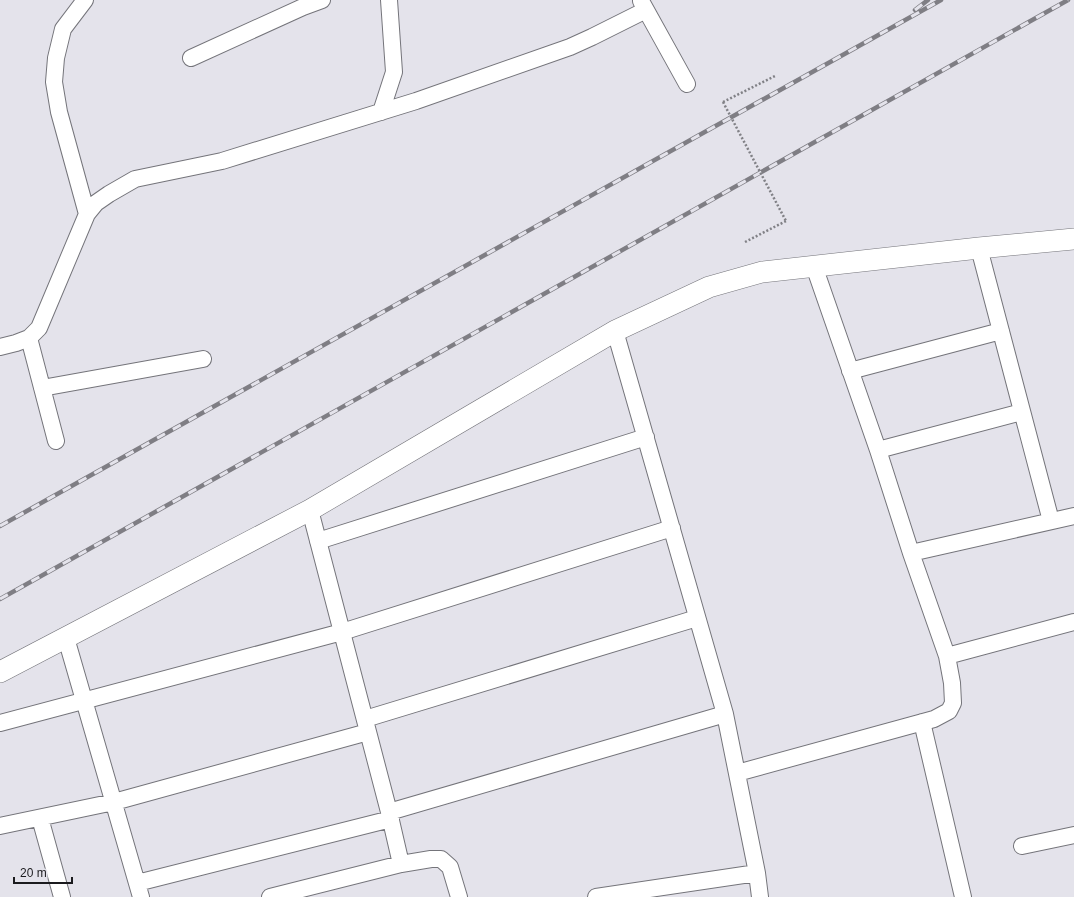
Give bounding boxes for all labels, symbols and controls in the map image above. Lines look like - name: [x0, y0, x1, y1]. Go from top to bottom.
- scale bar: [14, 859, 72, 885]
- text: 20 m: [20, 866, 47, 880]

